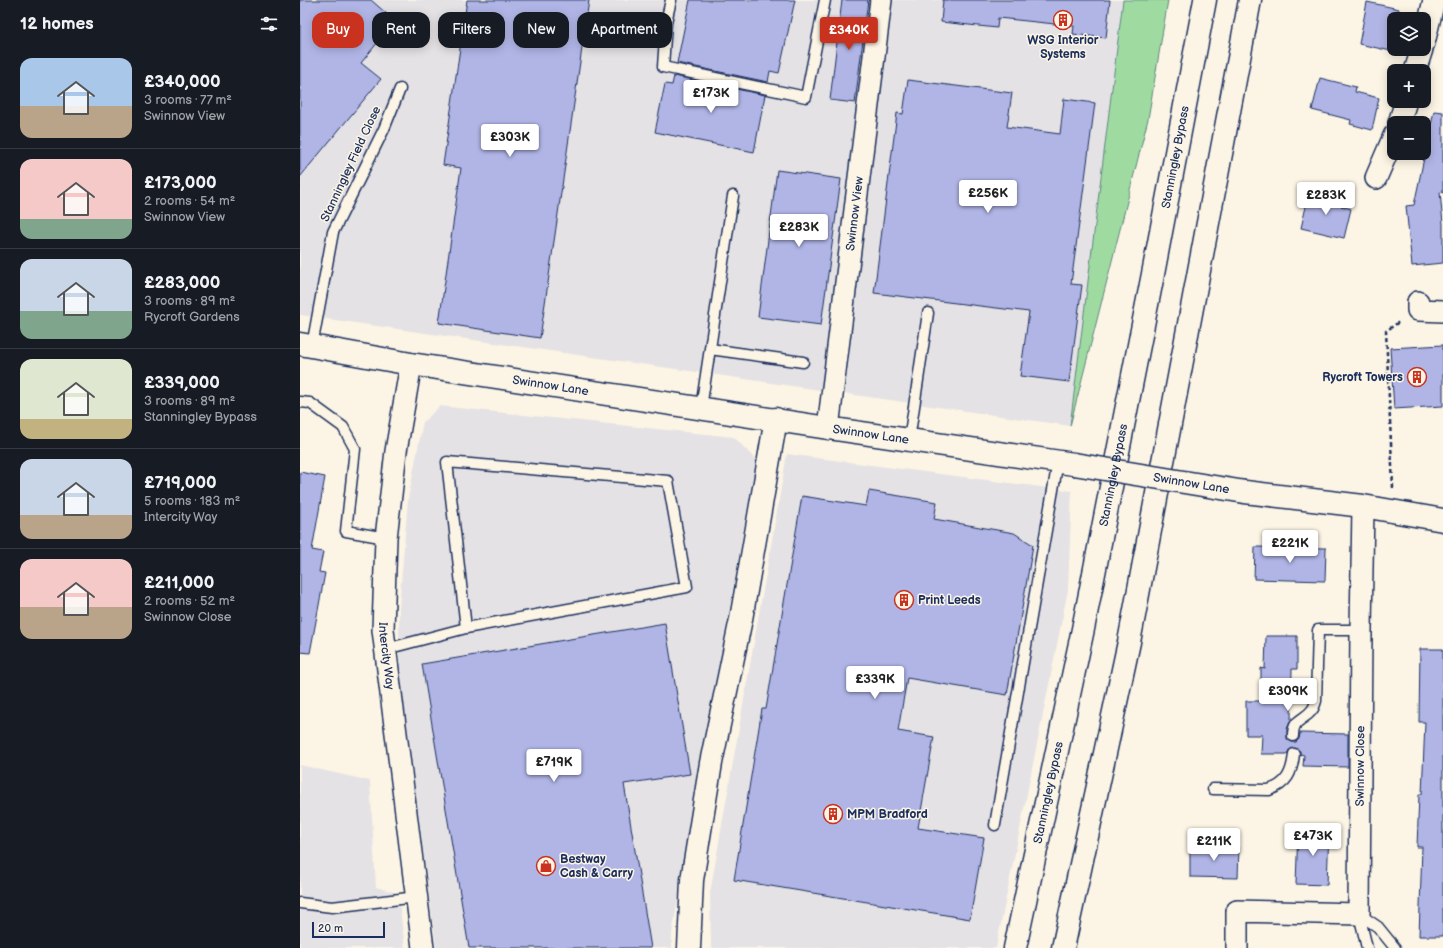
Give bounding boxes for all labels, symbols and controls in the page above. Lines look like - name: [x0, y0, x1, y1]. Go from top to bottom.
- building icon: WSG Interior Systems: [1052, 9, 1074, 31]
- chip: Buy: [312, 12, 364, 48]
- chip: Rent: [372, 12, 430, 48]
- chip: Filters: [438, 12, 505, 48]
- chip: New: [513, 12, 569, 48]
- chip: Apartment: [577, 12, 672, 48]
- map controls: [1387, 12, 1431, 160]
- button: layers: [1387, 12, 1431, 56]
- icon: filters: [258, 13, 280, 35]
- text: 12 homes: [20, 14, 94, 34]
- pin: £340K: [821, 17, 877, 51]
- text: £340K: [829, 22, 869, 38]
- place label: WSG Interior Systems: [1027, 33, 1099, 62]
- button: +: [1387, 64, 1431, 108]
- text: £340,000: [144, 72, 221, 92]
- icon: home: [52, 74, 100, 122]
- pin: £173K: [683, 80, 739, 114]
- text: £173K: [692, 85, 730, 101]
- text: 3 rooms · 77 m²: [144, 92, 232, 108]
- street label: Stanningley Field Close: [318, 104, 384, 224]
- street label: Stanningley Bypass: [1158, 104, 1192, 210]
- text: Swinnow View: [144, 108, 225, 124]
- button: −: [1387, 116, 1431, 160]
- pin: £303K: [482, 124, 538, 158]
- text: £303K: [490, 129, 530, 145]
- text: £173,000: [144, 173, 217, 193]
- icon: home: [52, 175, 100, 223]
- street label: Swinnow View: [843, 176, 867, 252]
- pin: £256K: [960, 180, 1016, 214]
- pin: £283K: [1298, 182, 1354, 216]
- text: £256K: [968, 185, 1008, 201]
- text: £283K: [1306, 187, 1346, 203]
- text: 2 rooms · 54 m²: [144, 193, 235, 209]
- text: Swinnow View: [144, 209, 225, 225]
- pin: £283K: [771, 214, 827, 248]
- text: £283K: [779, 219, 819, 235]
- text: £283,000: [144, 273, 220, 293]
- icon: home: [52, 275, 100, 323]
- text: 3 rooms · 89 m²: [144, 293, 235, 309]
- text: Rycroft Gardens: [144, 309, 240, 325]
- building icon: Rycroft Towers: [1406, 366, 1428, 388]
- place label: Rycroft Towers: [1322, 370, 1403, 385]
- street label: Swinnow Lane: [511, 372, 590, 399]
- text: £339,000: [144, 373, 220, 393]
- icon: home: [52, 375, 100, 423]
- text: 3 rooms · 89 m²: [144, 393, 235, 409]
- text: Stanningley Bypass: [144, 409, 257, 425]
- street label: Swinnow Lane: [832, 421, 910, 447]
- street label: Stanningley Bypass: [1096, 422, 1131, 528]
- street label: Swinnow Lane: [1152, 470, 1231, 497]
- text: £719,000: [144, 473, 217, 493]
- icon: home: [52, 475, 100, 523]
- text: 5 rooms · 183 m²: [144, 493, 240, 509]
- text: Intercity Way: [144, 509, 217, 525]
- pin: £221K: [1262, 530, 1318, 564]
- text: £221K: [1271, 535, 1309, 551]
- text: £211,000: [144, 573, 214, 593]
- icon: home: [52, 575, 100, 623]
- building icon: Print Leeds: [893, 589, 915, 611]
- text: 2 rooms · 52 m²: [144, 593, 235, 609]
- place label: Print Leeds: [918, 593, 981, 608]
- text: Swinnow Close: [144, 609, 231, 625]
- street label: Intercity Way: [375, 622, 398, 691]
- pin: £339K: [847, 666, 903, 700]
- text: £339K: [855, 671, 895, 687]
- pin: £309K: [1260, 678, 1316, 712]
- text: £309K: [1268, 683, 1308, 699]
- street label: Swinnow Close: [1352, 726, 1368, 806]
- street label: Stanningley Bypass: [1030, 740, 1066, 845]
- pin: £719K: [526, 749, 582, 783]
- text: £719K: [535, 754, 573, 770]
- building icon: MPM Bradford: [822, 803, 844, 825]
- place label: MPM Bradford: [847, 807, 928, 822]
- pin: £473K: [1285, 823, 1341, 857]
- pin: £211K: [1186, 828, 1242, 862]
- text: £473K: [1293, 828, 1333, 844]
- text: £211K: [1196, 833, 1232, 849]
- place label: Bestway Cash & Carry: [560, 852, 634, 881]
- shop icon: Bestway Cash & Carry: [535, 855, 557, 877]
- scale bar: [312, 920, 385, 939]
- text: 20 m: [318, 922, 343, 935]

